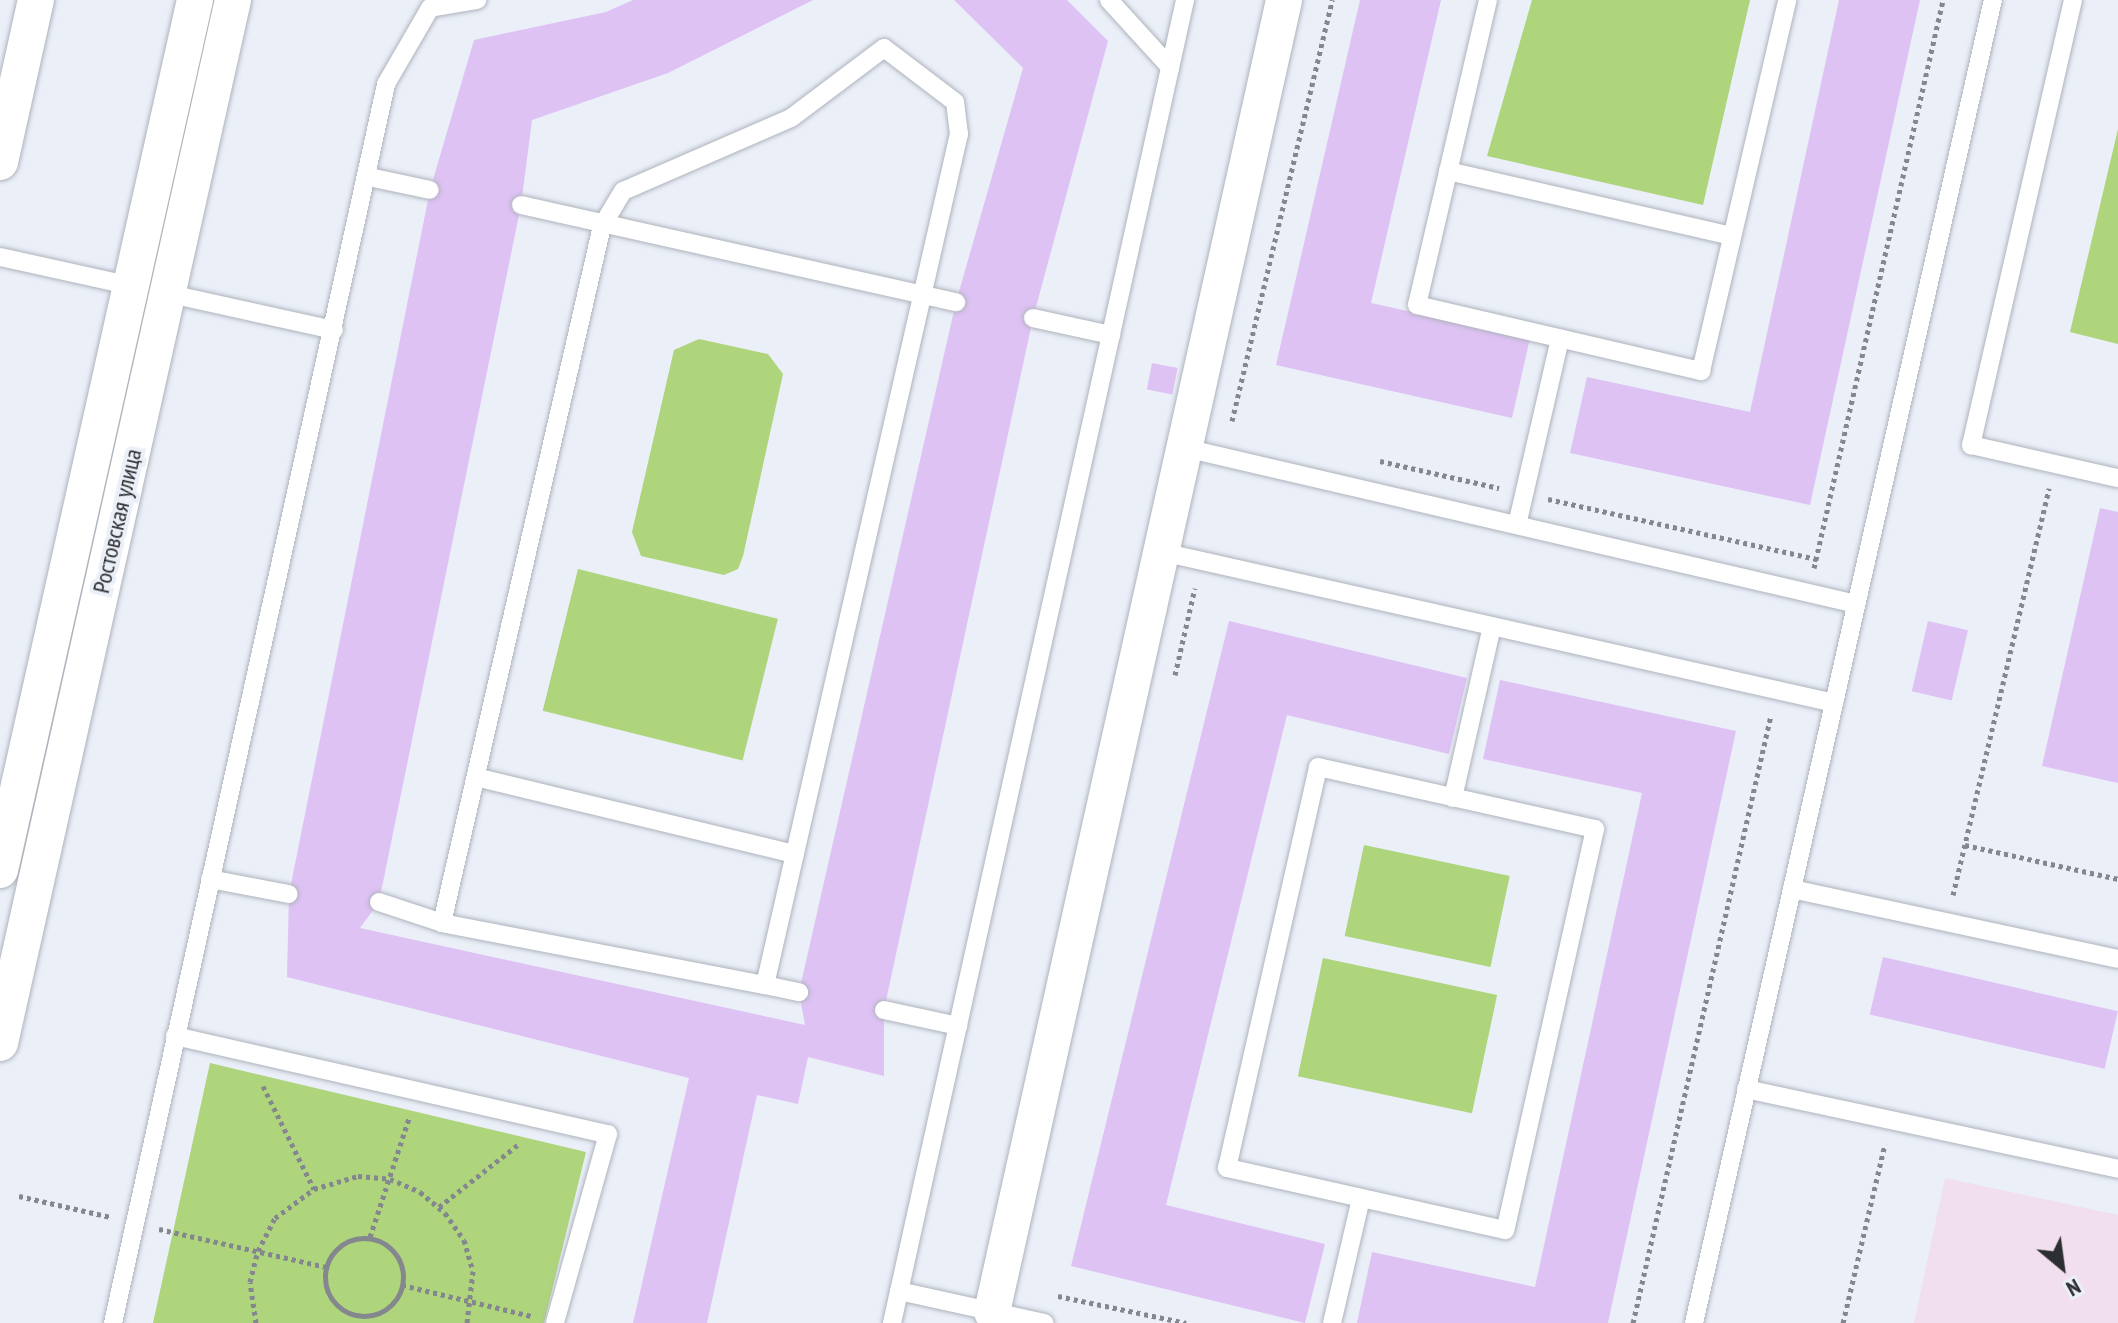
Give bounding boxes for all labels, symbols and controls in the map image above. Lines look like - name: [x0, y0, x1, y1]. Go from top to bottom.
- street label: Ростовская улица: [86, 446, 148, 596]
- north arrow: [2022, 1227, 2102, 1307]
- text: N: [2062, 1273, 2086, 1303]

